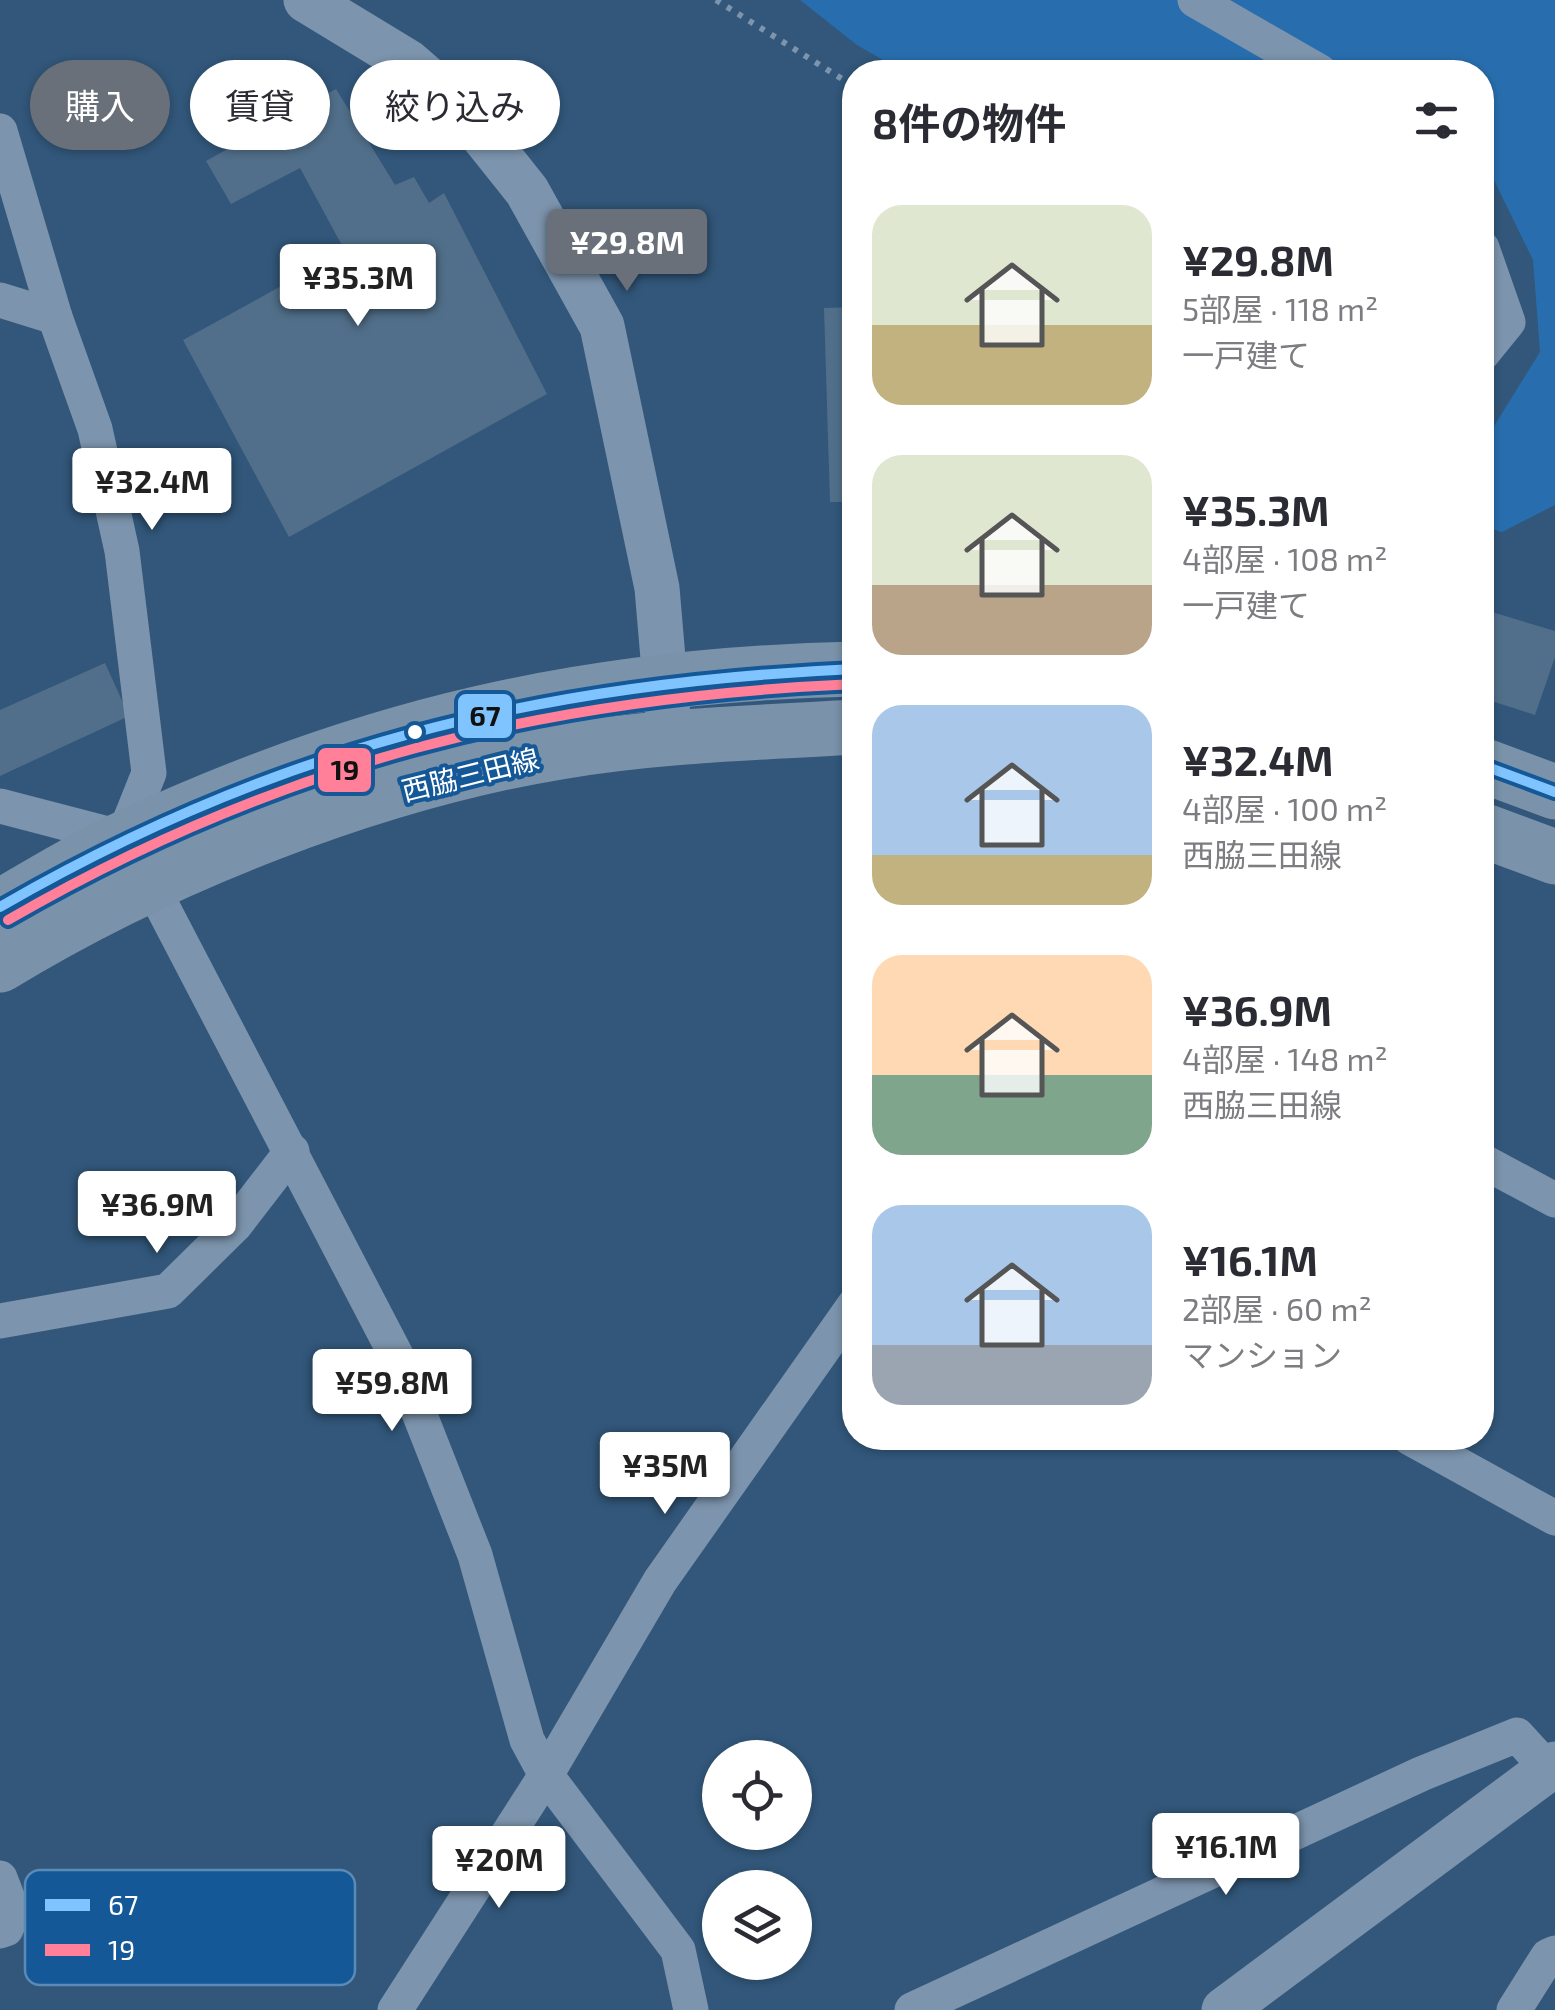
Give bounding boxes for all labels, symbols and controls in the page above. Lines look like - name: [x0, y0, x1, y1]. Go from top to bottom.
- chip: 購入: [30, 60, 170, 150]
- chip: 賃貸: [190, 60, 330, 150]
- chip: 絞り込み: [350, 60, 560, 150]
- icon: filters: [1409, 93, 1464, 148]
- text: 8件の物件: [872, 97, 1066, 147]
- pin: ¥29.8M: [546, 209, 708, 294]
- text: ¥29.8M: [569, 222, 685, 260]
- text: ¥29.8M: [1182, 234, 1334, 284]
- pin: ¥35.3M: [277, 244, 439, 329]
- icon: home: [952, 245, 1072, 365]
- text: ¥35.3M: [302, 257, 414, 295]
- text: 5部屋 · 118 m²: [1182, 289, 1378, 327]
- text: 一戸建て: [1182, 335, 1310, 373]
- pin: ¥32.4M: [71, 448, 233, 533]
- text: ¥32.4M: [94, 461, 210, 499]
- text: ¥35.3M: [1182, 484, 1329, 534]
- icon: home: [952, 495, 1072, 615]
- text: 4部屋 · 108 m²: [1182, 539, 1387, 577]
- text: 一戸建て: [1182, 585, 1310, 623]
- line badge: 67: [456, 692, 514, 740]
- text: 67: [469, 698, 501, 732]
- unlabelled marker: [405, 722, 425, 742]
- text: ¥32.4M: [1182, 734, 1333, 784]
- street label: 西脇三田線: [398, 741, 542, 807]
- icon: home: [952, 745, 1072, 865]
- line badge: 19: [316, 746, 373, 794]
- text: 19: [331, 752, 359, 786]
- text: 4部屋 · 100 m²: [1182, 789, 1387, 827]
- text: 西脇三田線: [1182, 835, 1342, 873]
- text: ¥36.9M: [1182, 984, 1332, 1034]
- icon: home: [952, 995, 1072, 1115]
- text: 4部屋 · 148 m²: [1182, 1039, 1388, 1077]
- text: 西脇三田線: [1182, 1085, 1342, 1123]
- pin: ¥36.9M: [76, 1171, 238, 1256]
- text: ¥36.9M: [100, 1184, 214, 1222]
- text: ¥16.1M: [1182, 1234, 1318, 1284]
- icon: home: [952, 1245, 1072, 1365]
- text: 2部屋 · 60 m²: [1182, 1289, 1372, 1327]
- text: マンション: [1182, 1335, 1342, 1373]
- pin: ¥59.8M: [311, 1349, 473, 1434]
- text: ¥59.8M: [335, 1362, 449, 1400]
- pin: ¥35M: [606, 1432, 724, 1517]
- text: ¥35M: [622, 1445, 708, 1483]
- map controls: [702, 1740, 812, 1980]
- button: locate: [702, 1740, 812, 1850]
- pin: ¥16.1M: [1145, 1813, 1307, 1898]
- pin: ¥20M: [440, 1826, 558, 1911]
- text: ¥16.1M: [1174, 1826, 1278, 1864]
- text: ¥20M: [454, 1839, 544, 1877]
- legend: [25, 1870, 355, 1985]
- button: layers: [702, 1870, 812, 1980]
- text: 67: [108, 1887, 138, 1921]
- text: 19: [108, 1932, 135, 1966]

